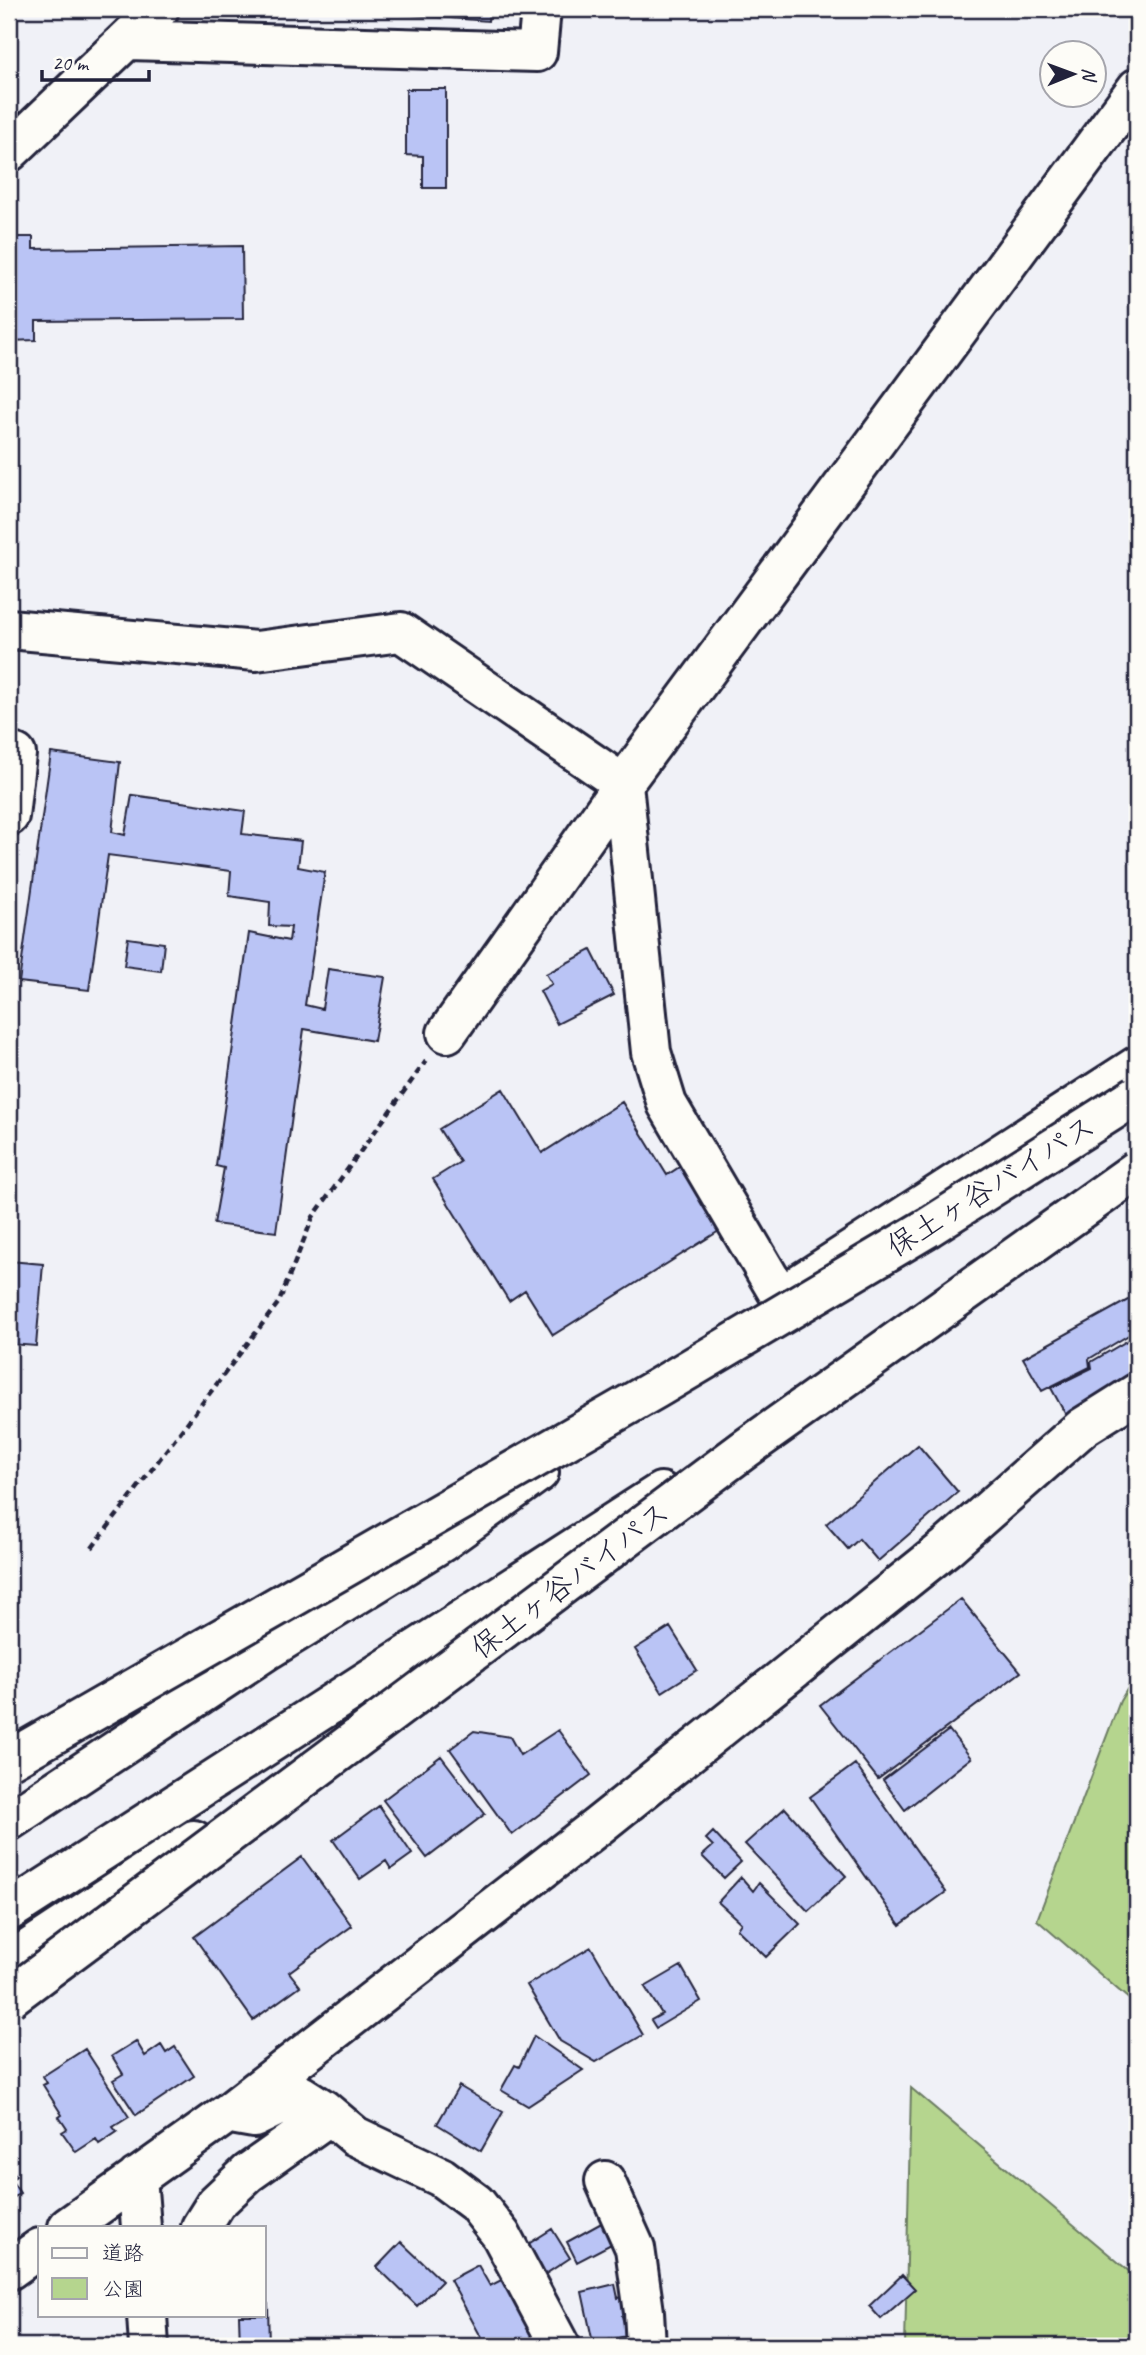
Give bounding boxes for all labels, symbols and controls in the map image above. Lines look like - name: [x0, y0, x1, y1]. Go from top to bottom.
- scale bar: [42, 38, 149, 82]
- north arrow: [1038, 38, 1108, 108]
- text: 20 m: [52, 50, 90, 76]
- text: N: [1077, 68, 1101, 83]
- street label: 保土ヶ谷バイパス: [879, 1106, 1103, 1266]
- street label: 保土ヶ谷バイパス: [463, 1493, 677, 1667]
- legend: [38, 2226, 266, 2316]
- text: 道路: [102, 2240, 144, 2266]
- text: 公園: [102, 2276, 144, 2302]

